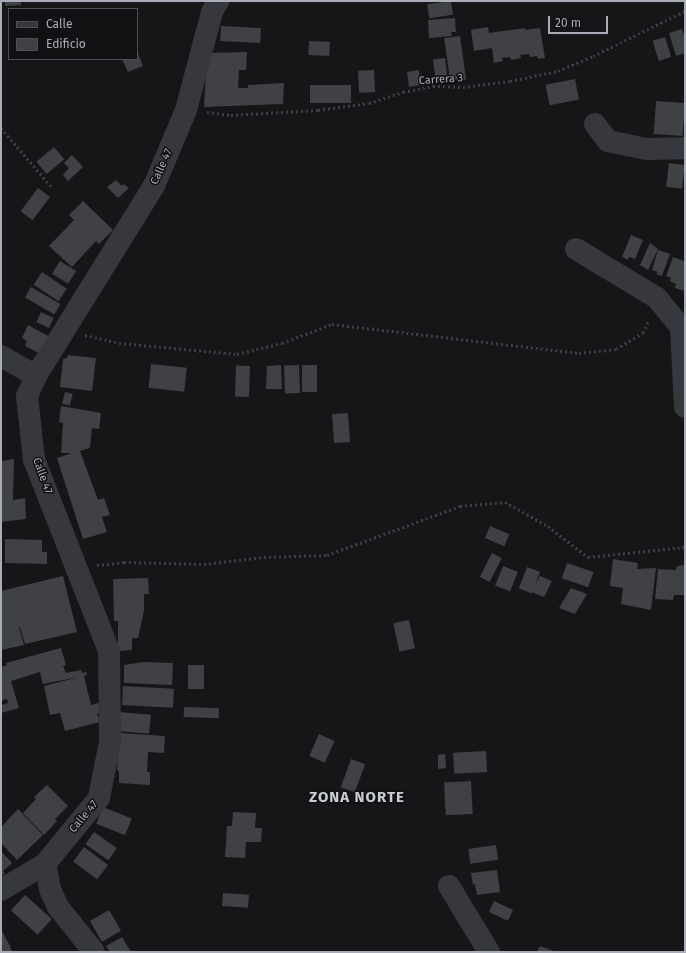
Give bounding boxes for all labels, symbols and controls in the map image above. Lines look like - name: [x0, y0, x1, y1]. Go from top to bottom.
- legend: [8, 8, 138, 60]
- scale bar: [550, 8, 610, 34]
- text: 20 m: [555, 16, 581, 30]
- text: Calle: [46, 17, 73, 31]
- text: Edificio: [46, 37, 86, 51]
- street label: Carrera 3: [418, 72, 464, 88]
- street label: Calle 47: [148, 147, 176, 187]
- street label: Calle 47: [29, 456, 55, 496]
- district label: ZONA NORTE: [309, 789, 405, 807]
- street label: Calle 47: [67, 798, 101, 836]

